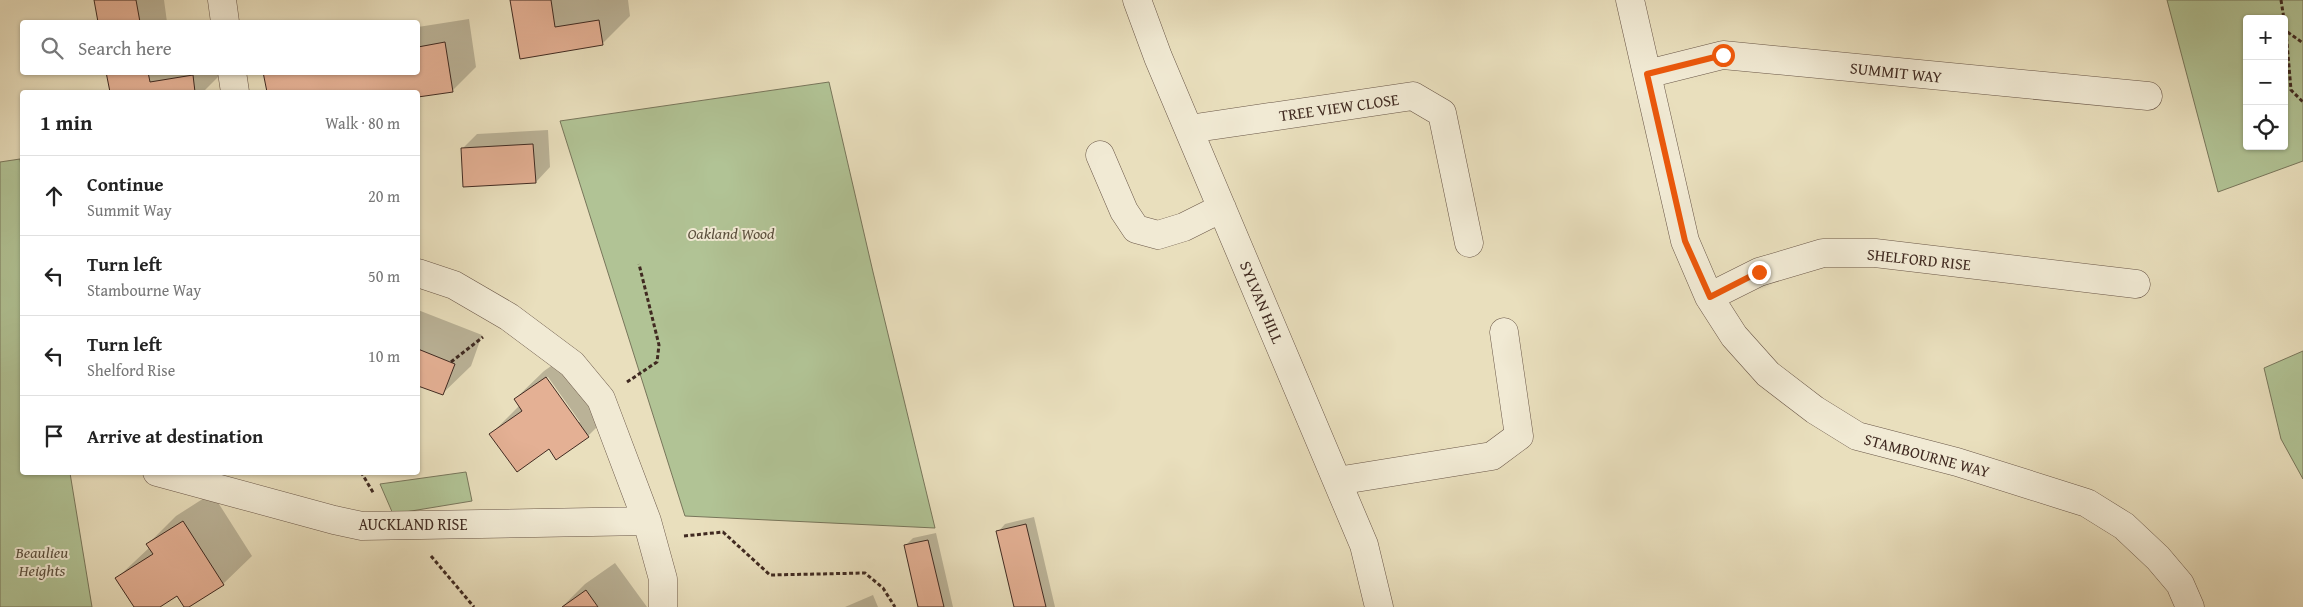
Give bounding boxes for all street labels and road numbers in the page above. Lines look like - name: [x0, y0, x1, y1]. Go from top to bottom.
- street label: SUMMIT WAY: [1849, 55, 1944, 89]
- street label: TREE VIEW CLOSE: [1278, 87, 1400, 127]
- street label: SHELFORD RISE: [1866, 242, 1972, 276]
- street label: SYLVAN HILL: [1234, 257, 1290, 347]
- street label: STAMBOURNE WAY: [1861, 427, 1993, 483]
- street label: AUCKLAND RISE: [358, 512, 468, 536]

